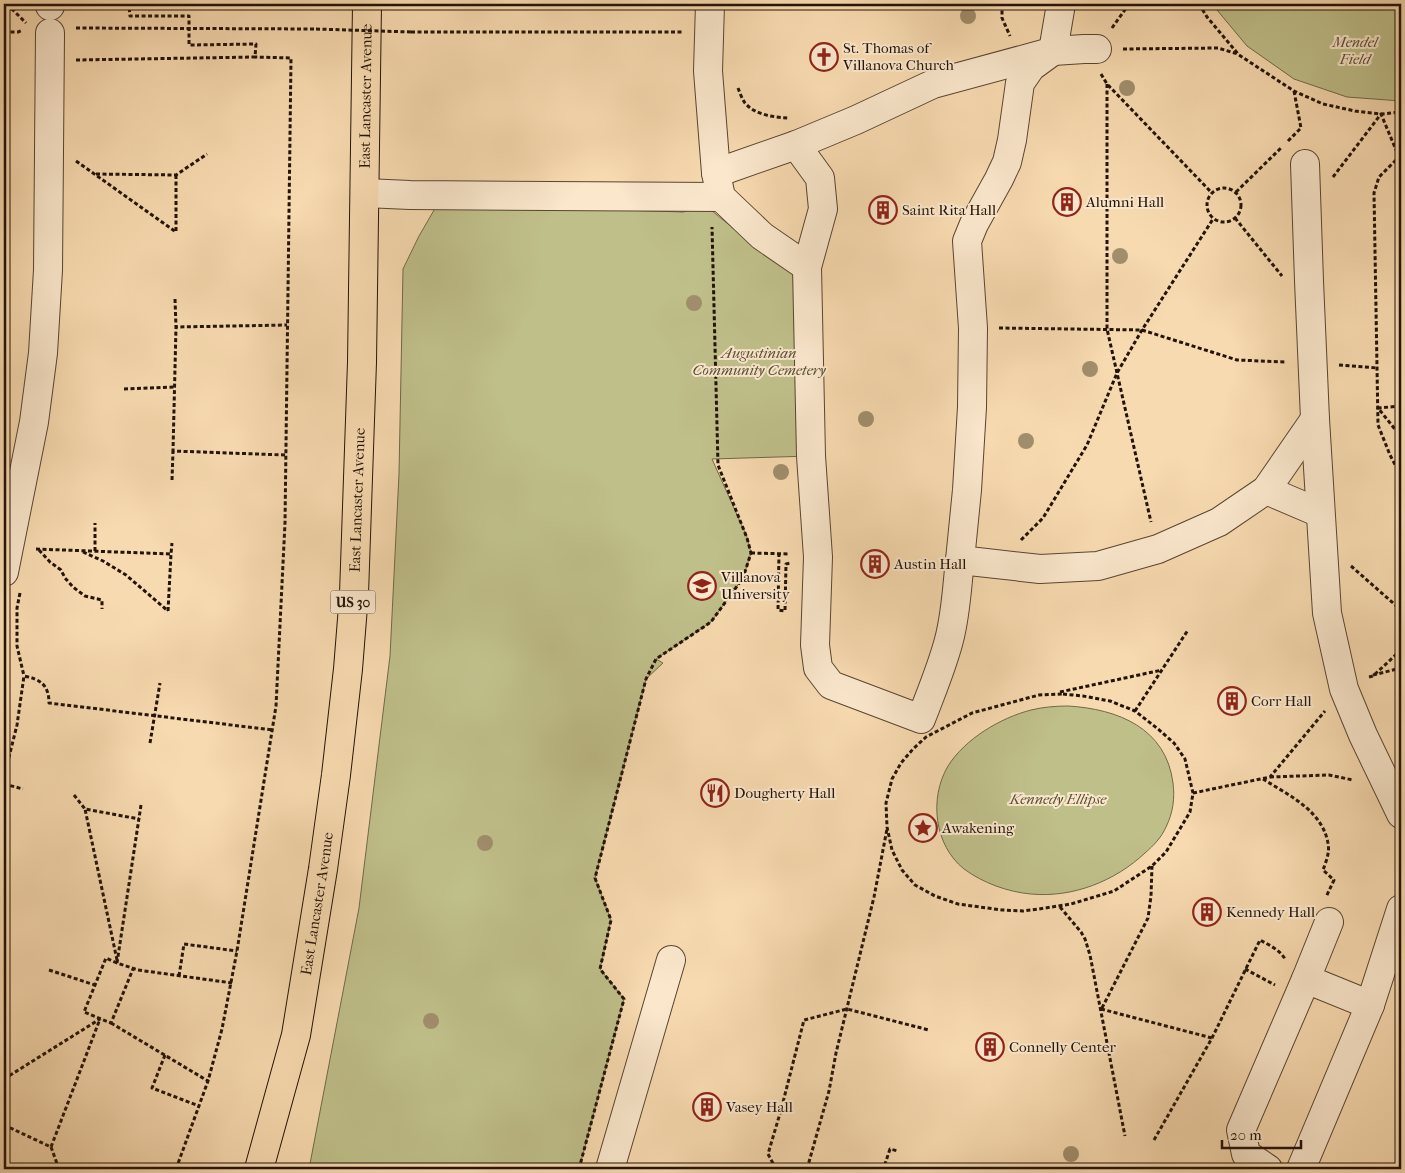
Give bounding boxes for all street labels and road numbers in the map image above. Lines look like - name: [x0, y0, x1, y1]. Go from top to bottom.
- street label: East Lancaster Avenue: [356, 23, 376, 169]
- street label: East Lancaster Avenue: [346, 427, 369, 573]
- road number: US 30: [330, 590, 376, 614]
- street label: East Lancaster Avenue: [297, 830, 337, 977]

